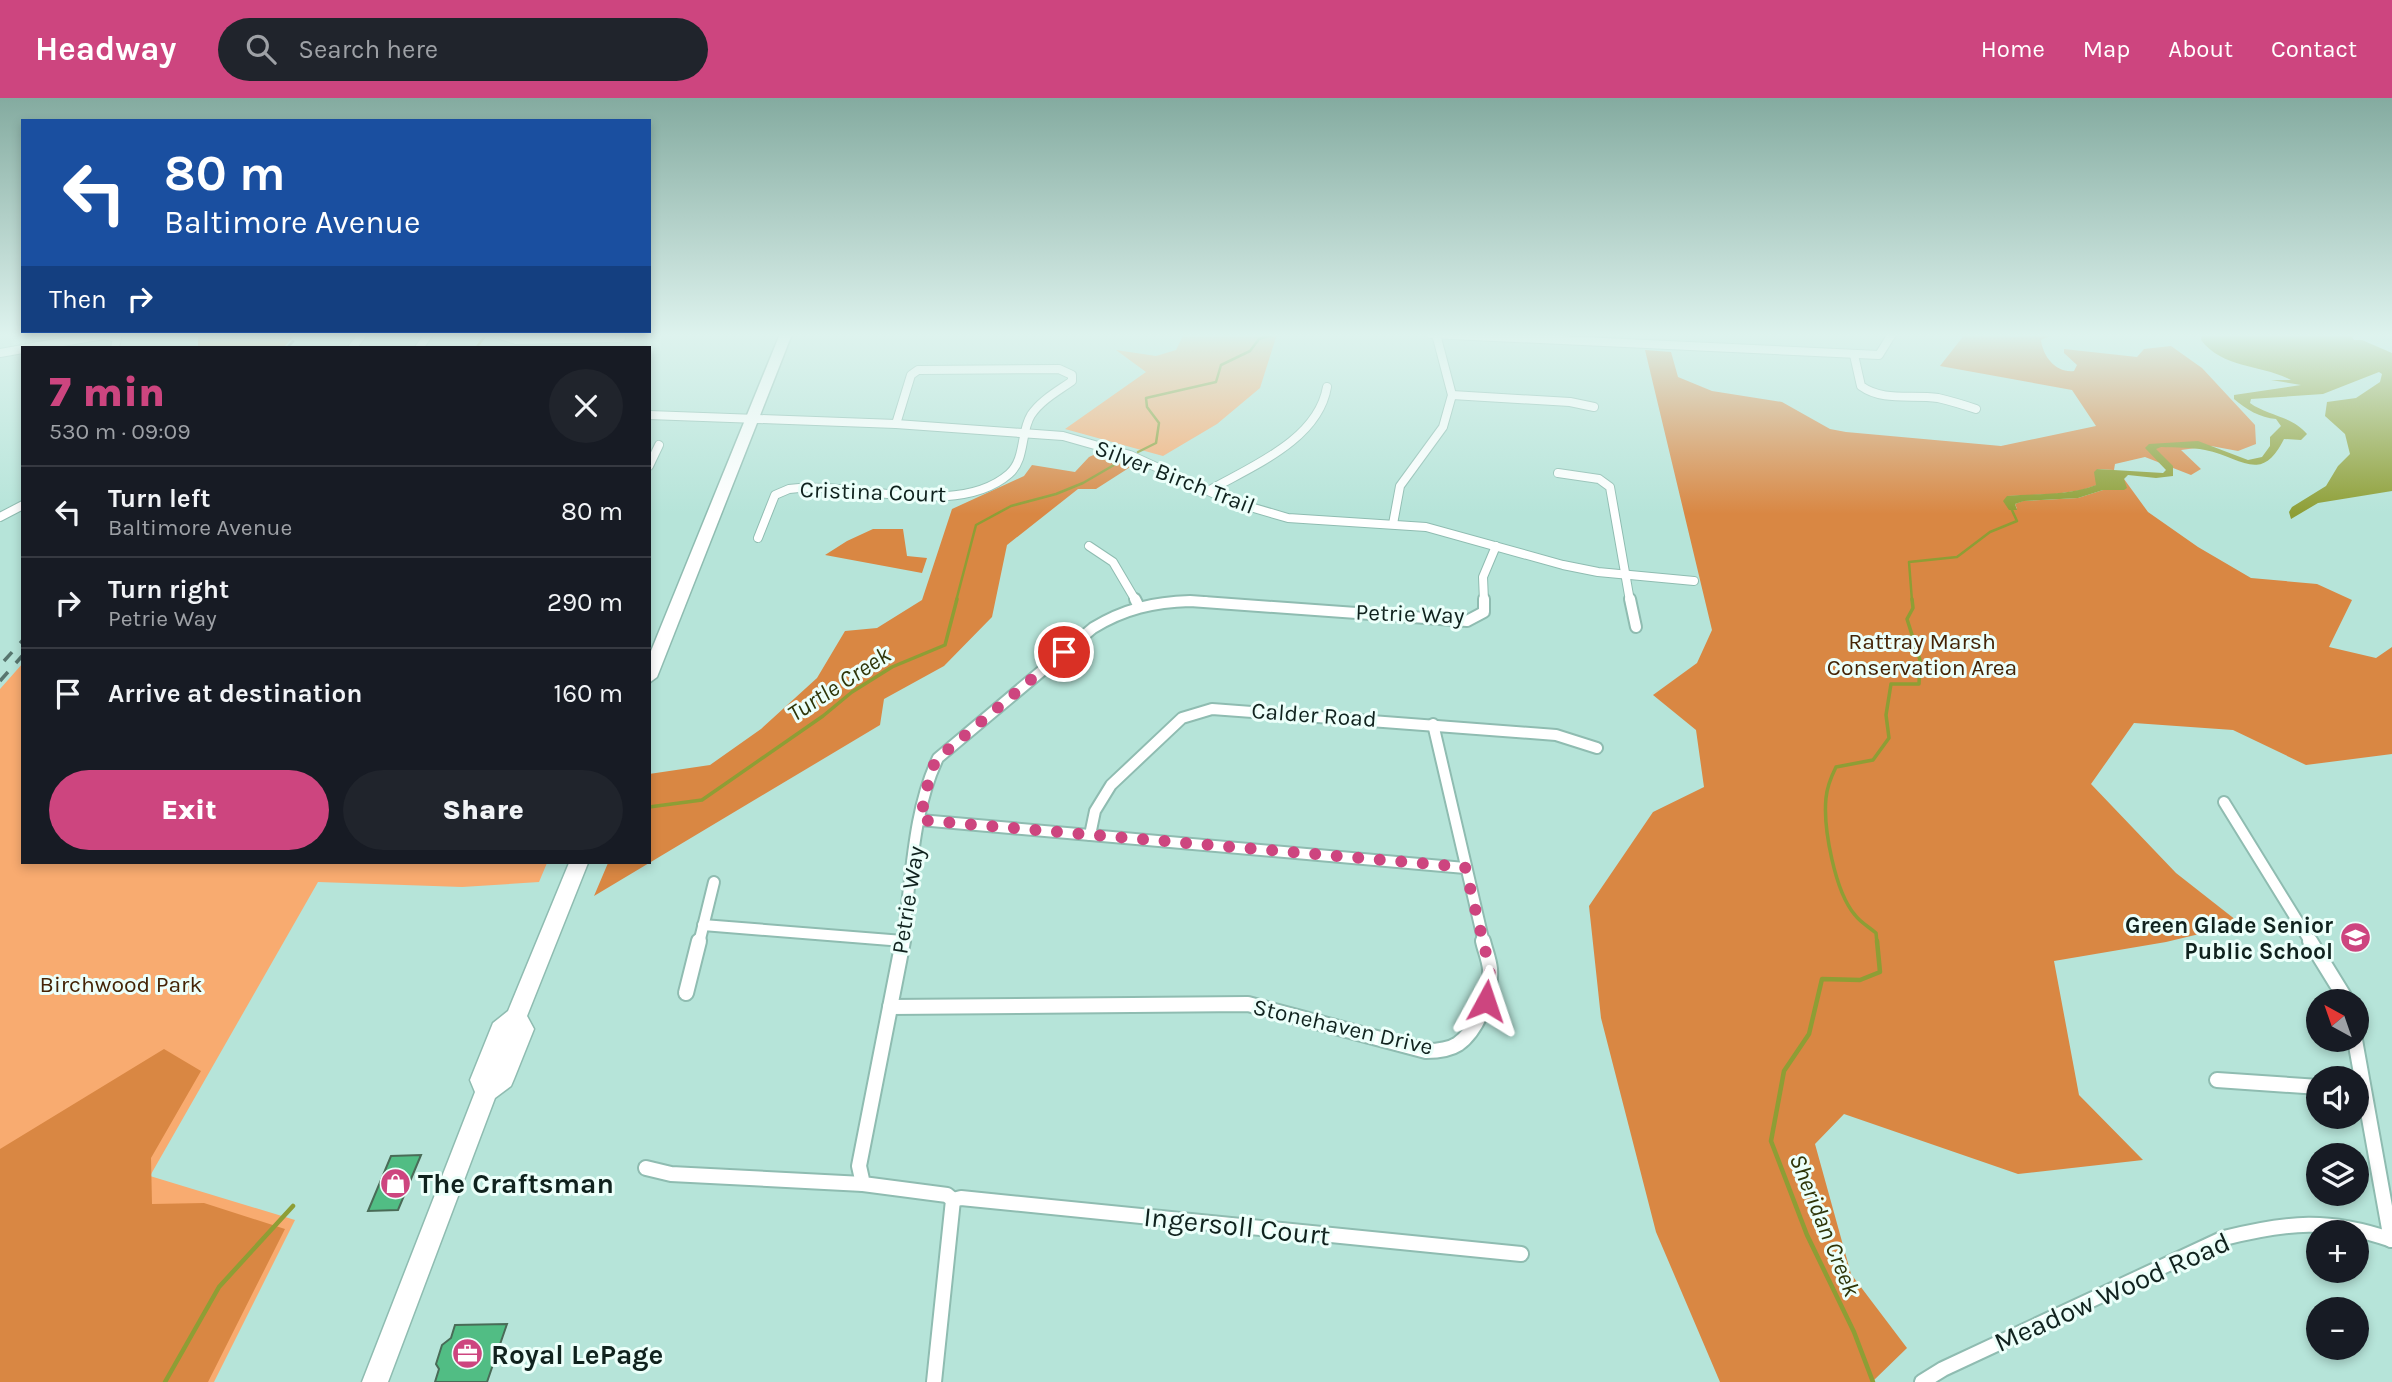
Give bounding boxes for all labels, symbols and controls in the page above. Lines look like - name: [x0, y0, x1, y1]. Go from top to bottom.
- search box: [218, 18, 708, 81]
- text: Headway: [35, 30, 176, 68]
- icon: search: [242, 30, 280, 68]
- text: Search here: [298, 34, 438, 65]
- text: Home: [1981, 35, 2045, 63]
- text: Map: [2083, 35, 2130, 63]
- text: About: [2168, 35, 2233, 63]
- text: Contact: [2271, 35, 2357, 63]
- text: 80 m: [164, 145, 286, 202]
- icon: left: [49, 147, 140, 238]
- text: Baltimore Avenue: [164, 204, 420, 241]
- icon: right: [121, 280, 159, 318]
- text: Then: [49, 284, 107, 315]
- text: 7 min: [49, 367, 165, 417]
- button: close: [549, 369, 623, 443]
- text: 530 m · 09:09: [49, 418, 191, 445]
- street label: Silver Birch Trail: [1091, 434, 1259, 520]
- street label: Cristina Court: [799, 476, 947, 508]
- text: Turn left: [108, 483, 210, 514]
- icon: left: [49, 493, 87, 531]
- text: 80 m: [561, 496, 623, 527]
- text: Baltimore Avenue: [108, 514, 292, 541]
- text: Turn right: [108, 574, 229, 605]
- icon: right: [49, 584, 87, 622]
- text: 290 m: [547, 587, 623, 618]
- street label: Petrie Way: [1355, 599, 1465, 629]
- text: Petrie Way: [108, 605, 217, 632]
- pin: [1034, 622, 1094, 682]
- park label: Rattray Marsh Conservation Area: [1827, 628, 2017, 681]
- icon: arrive: [1045, 633, 1083, 671]
- water label: Turtle Creek: [782, 640, 896, 728]
- icon: arrive: [49, 675, 87, 713]
- text: Arrive at destination: [108, 678, 362, 709]
- text: 160 m: [554, 678, 623, 709]
- street label: Calder Road: [1251, 697, 1377, 733]
- button: Exit: [49, 770, 329, 850]
- button: Share: [343, 770, 623, 850]
- street label: Petrie Way: [886, 844, 930, 956]
- place label: Green Glade Senior Public School: [2125, 912, 2333, 965]
- school or university icon: Green Glade Senior Public School: [2339, 921, 2373, 955]
- position arrow: [1449, 964, 1523, 1038]
- park label: Birchwood Park: [40, 971, 202, 998]
- north arrow: [2306, 989, 2370, 1052]
- map controls: [2306, 989, 2369, 1360]
- street label: Stonehaven Drive: [1250, 993, 1436, 1061]
- button: sound: [2306, 1066, 2369, 1129]
- button: layers: [2306, 1143, 2369, 1206]
- water label: Sheridan Creek: [1784, 1150, 1867, 1301]
- shop icon: The Craftsman: [378, 1166, 412, 1200]
- place label: The Craftsman: [418, 1167, 614, 1200]
- street label: Ingersoll Court: [1142, 1200, 1332, 1252]
- button: +: [2306, 1220, 2369, 1283]
- street label: Meadow Wood Road: [1989, 1225, 2235, 1359]
- button: −: [2306, 1297, 2369, 1360]
- office icon: Royal LePage: [451, 1337, 485, 1371]
- place label: Royal LePage: [491, 1338, 663, 1371]

